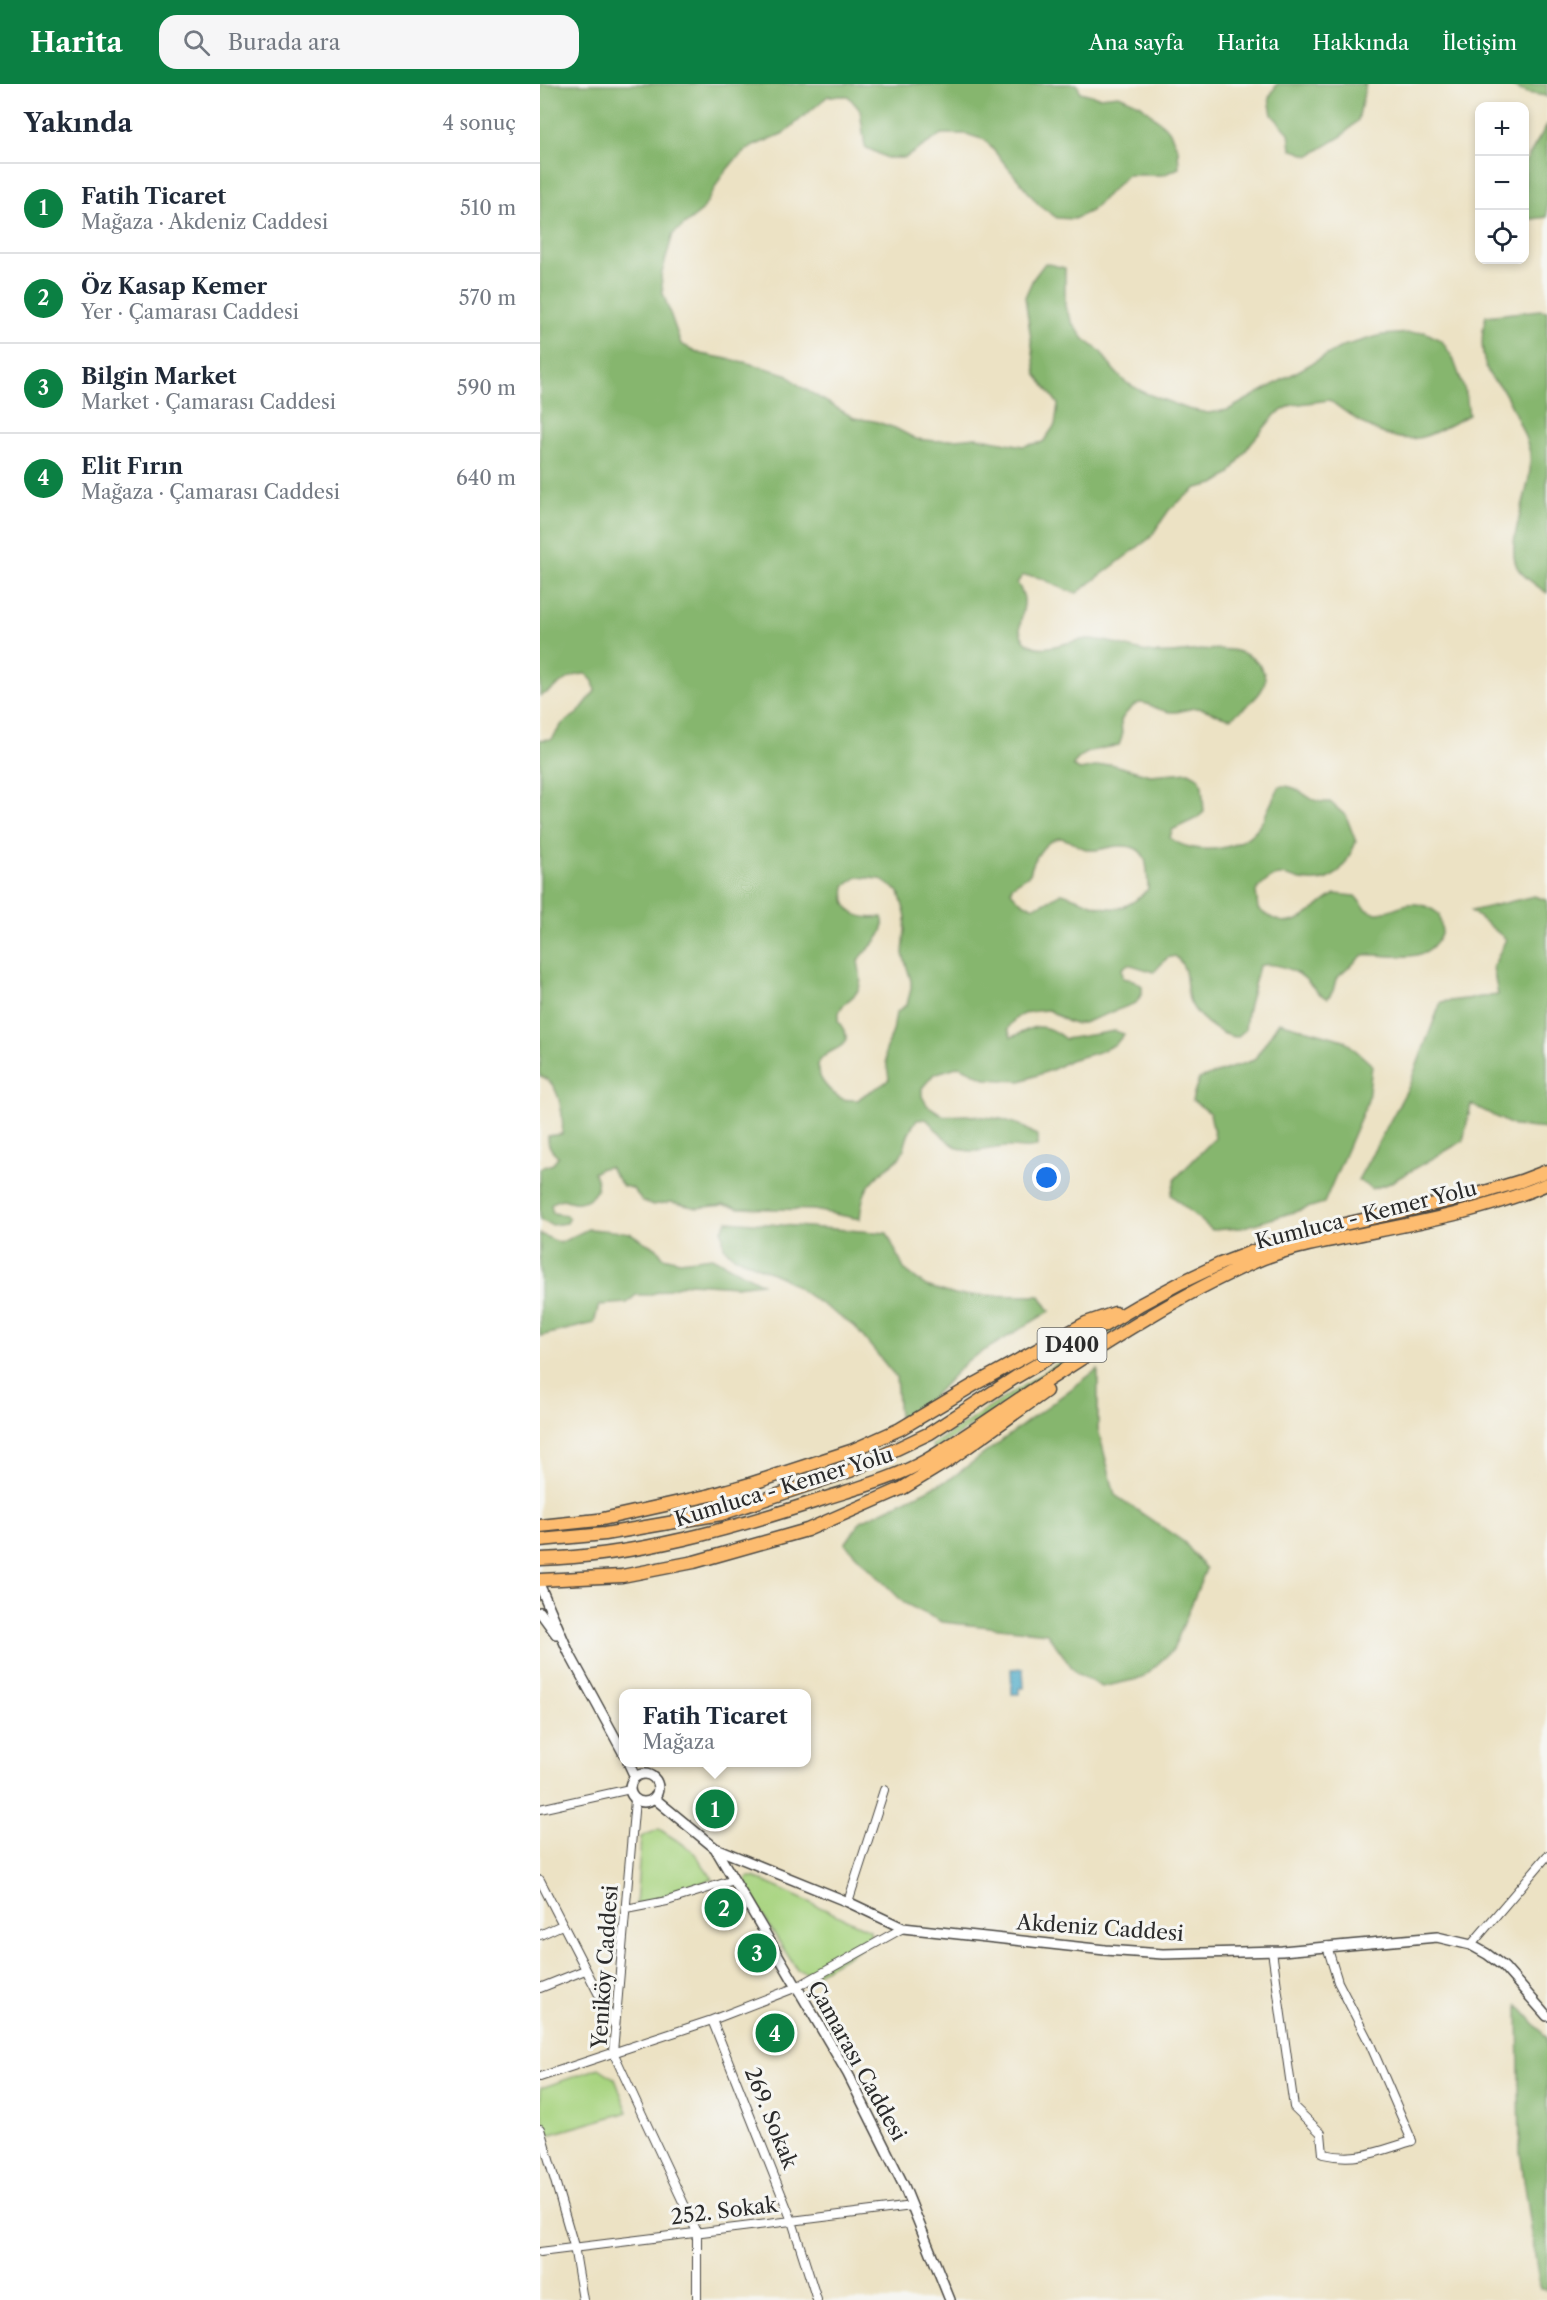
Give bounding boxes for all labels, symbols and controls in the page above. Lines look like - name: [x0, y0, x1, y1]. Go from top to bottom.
- search box: [159, 15, 579, 69]
- text: Harita: [30, 25, 123, 59]
- icon: search: [180, 26, 213, 59]
- text: Burada ara: [228, 29, 340, 56]
- text: Ana sayfa: [1089, 30, 1184, 55]
- text: Harita: [1217, 30, 1280, 55]
- text: Hakkında: [1313, 30, 1409, 55]
- text: İletişim: [1442, 30, 1517, 55]
- map controls: [1475, 102, 1529, 264]
- button: +: [1475, 102, 1529, 156]
- text: Yakında: [24, 107, 133, 139]
- text: 4 sonuç: [443, 111, 516, 135]
- button: −: [1475, 156, 1529, 210]
- text: Fatih Ticaret: [81, 183, 226, 210]
- text: 1: [39, 196, 48, 220]
- text: 510 m: [460, 196, 516, 220]
- text: Mağaza · Akdeniz Caddesi: [81, 210, 328, 234]
- button: locate: [1475, 210, 1529, 264]
- text: Öz Kasap Kemer: [81, 273, 267, 300]
- text: 2: [38, 286, 49, 310]
- text: 570 m: [459, 286, 516, 310]
- text: Yer · Çamarası Caddesi: [81, 300, 299, 324]
- text: Bilgin Market: [81, 363, 237, 390]
- text: 3: [38, 376, 49, 400]
- text: 590 m: [457, 376, 516, 400]
- text: Market · Çamarası Caddesi: [81, 390, 336, 414]
- text: Elit Fırın: [81, 453, 183, 480]
- text: 4: [38, 466, 49, 490]
- text: 640 m: [456, 466, 516, 490]
- text: Mağaza · Çamarası Caddesi: [81, 480, 340, 504]
- your location: [1032, 1163, 1061, 1192]
- street label: Kumluca - Kemer Yolu: [1253, 1175, 1479, 1254]
- road number: D400: [1038, 1328, 1106, 1362]
- street label: Kumluca - Kemer Yolu: [672, 1441, 896, 1532]
- popup: [619, 1689, 811, 1767]
- text: Fatih Ticaret: [642, 1703, 788, 1730]
- text: Mağaza: [642, 1730, 715, 1754]
- pin: 1: [696, 1786, 735, 1832]
- street label: Yeniköy Caddesi: [586, 1884, 623, 2051]
- pin: 2: [704, 1886, 744, 1930]
- street label: Akdeniz Caddesi: [1015, 1909, 1184, 1946]
- pin: 3: [738, 1930, 776, 1976]
- street label: Çamarası Caddesi: [803, 1976, 912, 2145]
- pin: 4: [756, 2010, 794, 2056]
- street label: 269. Sokak: [740, 2063, 803, 2173]
- street label: 252. Sokak: [669, 2191, 779, 2229]

